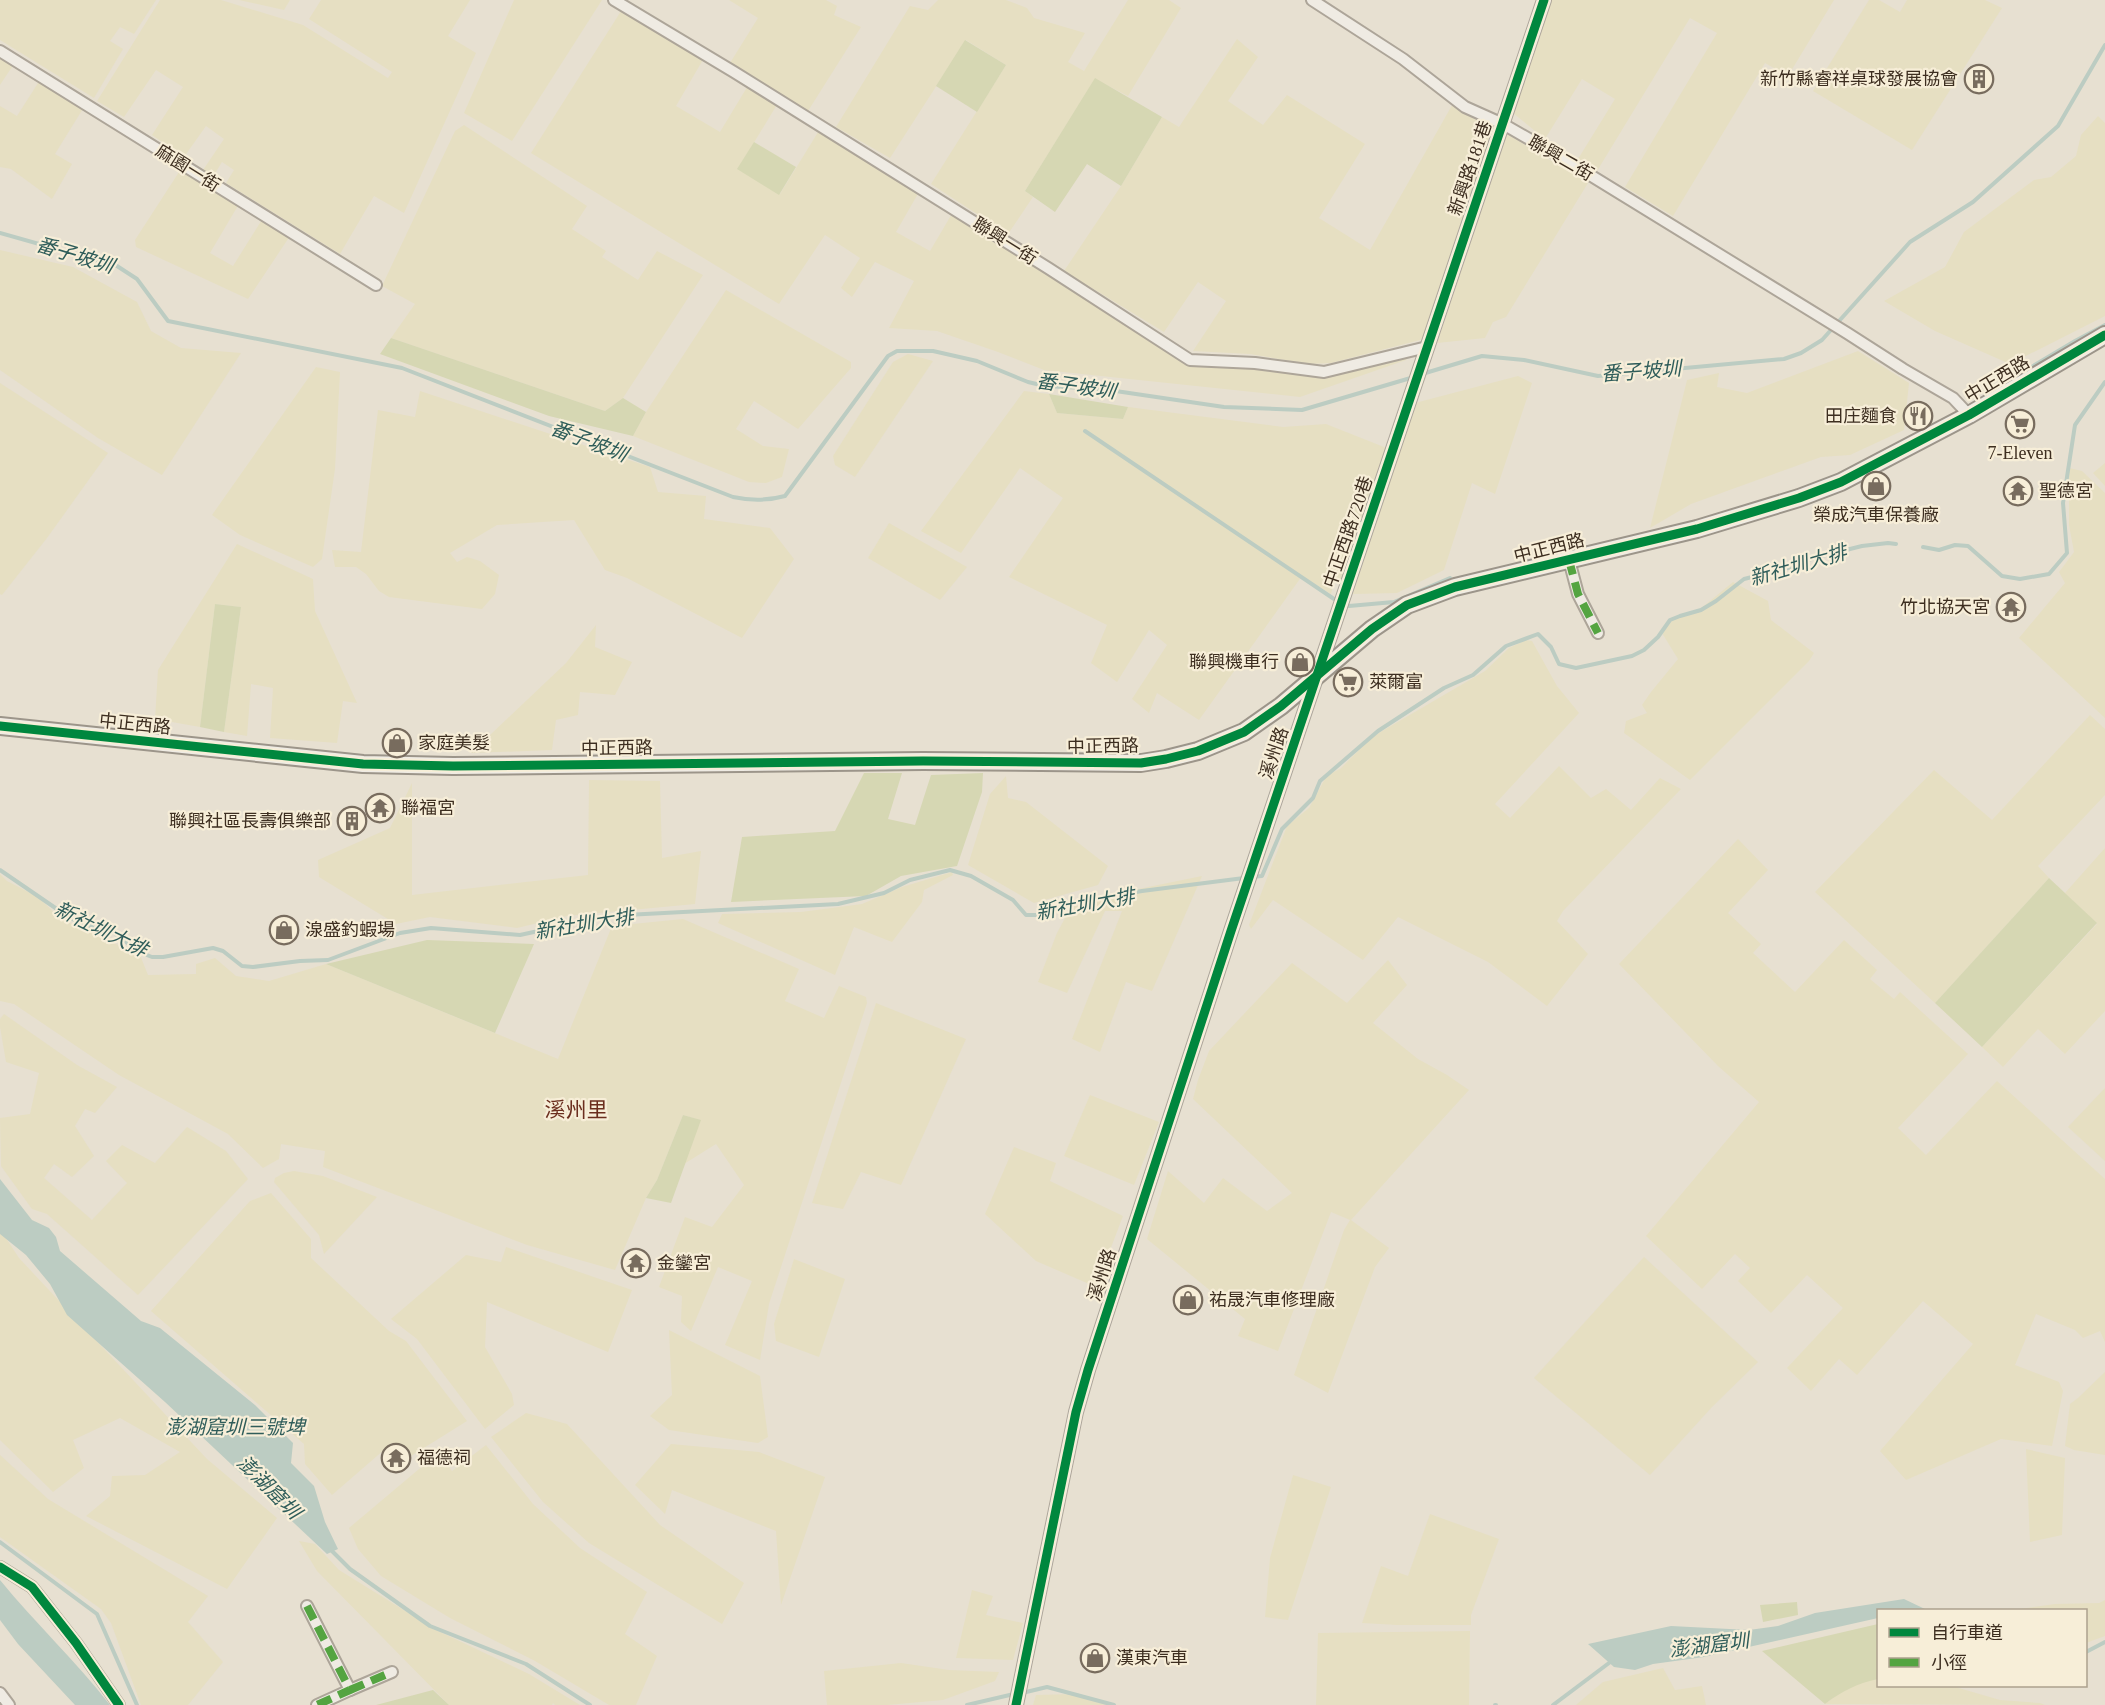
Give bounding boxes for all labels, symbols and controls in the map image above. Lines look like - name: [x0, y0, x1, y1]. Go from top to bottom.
- building icon: 新竹縣睿祥桌球發展協會: [1963, 63, 1995, 95]
- place label: 新竹縣睿祥桌球發展協會: [1760, 69, 1958, 89]
- street label: 新興路181巷: [1444, 118, 1496, 218]
- street label: 聯興二街: [1525, 131, 1597, 185]
- street label: 麻園一街: [152, 140, 224, 196]
- street label: 聯興一街: [969, 213, 1041, 269]
- water label: 番子坡圳: [34, 233, 119, 278]
- street label: 中正西路: [1961, 352, 2033, 406]
- water label: 番子坡圳: [1600, 357, 1685, 385]
- water label: 番子坡圳: [1035, 370, 1120, 403]
- restaurant icon: 田庄麵食: [1902, 400, 1934, 432]
- place label: 田庄麵食: [1825, 406, 1897, 426]
- supermarket icon: 7-Eleven: [2004, 408, 2036, 440]
- water label: 番子坡圳: [548, 416, 633, 467]
- place label: 7-Eleven: [1988, 443, 2052, 463]
- shop icon: 榮成汽車保養廠: [1860, 470, 1892, 502]
- street label: 中正西路720巷: [1319, 473, 1377, 591]
- temple icon: 聖德宮: [2002, 475, 2034, 507]
- place label: 聖德宮: [2039, 481, 2093, 501]
- place label: 榮成汽車保養廠: [1813, 505, 1939, 525]
- street label: 中正西路: [1512, 530, 1586, 566]
- water label: 新社圳大排: [1747, 540, 1852, 589]
- temple icon: 竹北協天宮: [1995, 591, 2027, 623]
- place label: 竹北協天宮: [1900, 597, 1990, 617]
- shop icon: 聯興機車行: [1284, 646, 1316, 678]
- place label: 聯興機車行: [1189, 652, 1279, 672]
- supermarket icon: 萊爾富: [1332, 666, 1364, 698]
- place label: 萊爾富: [1369, 672, 1423, 692]
- street label: 中正西路: [98, 710, 172, 738]
- street label: 溪州路: [1256, 724, 1292, 782]
- shop icon: 家庭美髮: [381, 727, 413, 759]
- place label: 家庭美髮: [418, 733, 490, 753]
- street label: 中正西路: [1067, 735, 1139, 757]
- street label: 中正西路: [581, 737, 653, 759]
- temple icon: 聯福宮: [364, 792, 396, 824]
- place label: 聯福宮: [401, 798, 455, 818]
- building icon: 聯興社區長壽俱樂部: [336, 805, 368, 837]
- place label: 聯興社區長壽俱樂部: [169, 811, 331, 831]
- water label: 新社圳大排: [1034, 884, 1139, 924]
- water label: 新社圳大排: [51, 897, 153, 962]
- water label: 新社圳大排: [533, 905, 638, 943]
- shop icon: 湶盛釣蝦場: [268, 914, 300, 946]
- place label: 湶盛釣蝦場: [305, 920, 395, 940]
- district label: 溪州里: [545, 1098, 608, 1122]
- street label: 溪州路: [1084, 1246, 1120, 1304]
- temple icon: 金鑾宮: [620, 1247, 652, 1279]
- place label: 金鑾宮: [657, 1253, 711, 1273]
- shop icon: 祐晟汽車修理廠: [1172, 1284, 1204, 1316]
- place label: 祐晟汽車修理廠: [1209, 1290, 1335, 1310]
- water label: 澎湖窟圳三號埤: [165, 1416, 307, 1438]
- temple icon: 福德祠: [380, 1442, 412, 1474]
- place label: 福德祠: [417, 1448, 471, 1468]
- water label: 澎湖窟圳: [233, 1451, 307, 1525]
- legend: [1877, 1609, 2087, 1687]
- text: 自行車道: [1931, 1623, 2003, 1643]
- water label: 澎湖窟圳: [1668, 1629, 1753, 1661]
- shop icon: 漢東汽車: [1079, 1642, 1111, 1674]
- place label: 漢東汽車: [1116, 1648, 1188, 1668]
- text: 小徑: [1931, 1653, 1967, 1673]

